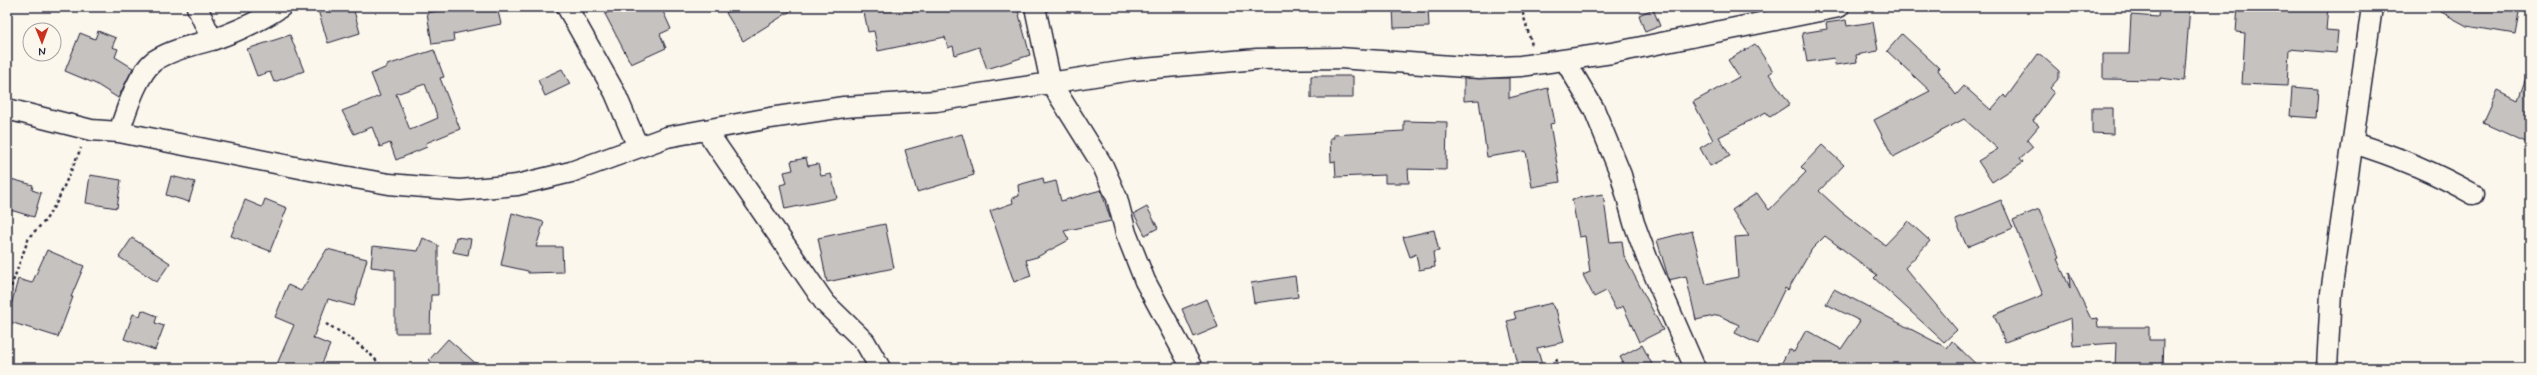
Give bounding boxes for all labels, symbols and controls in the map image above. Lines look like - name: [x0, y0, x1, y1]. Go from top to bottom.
- north arrow: [22, 22, 62, 62]
- text: N: [38, 44, 46, 58]

